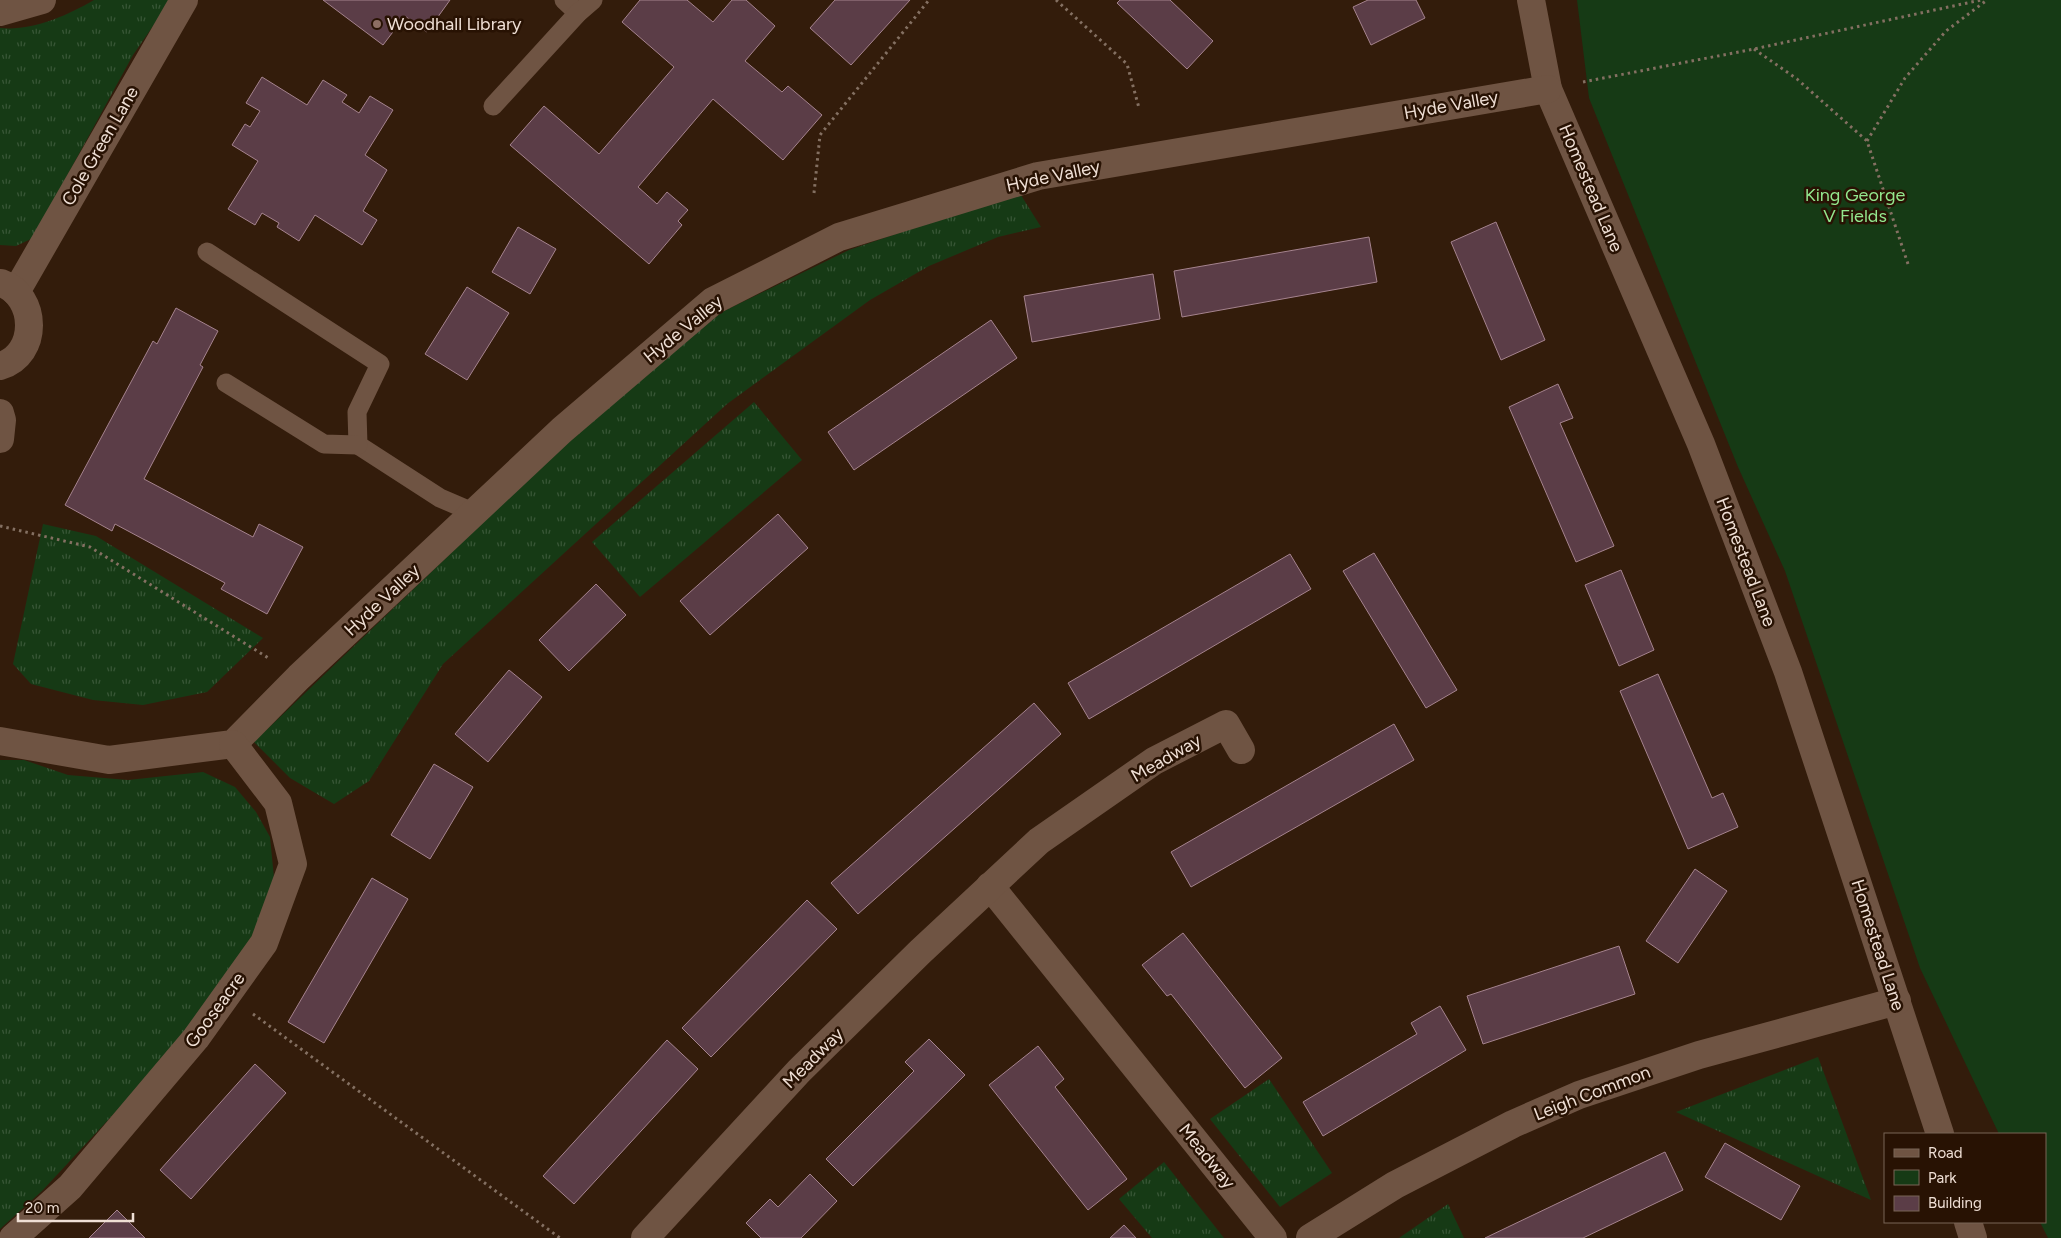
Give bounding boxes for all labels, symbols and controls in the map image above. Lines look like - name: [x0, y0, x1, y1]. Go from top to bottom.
- place label: Woodhall Library: [387, 13, 522, 35]
- marker: Woodhall Library: [371, 18, 383, 30]
- street label: Cole Green Lane: [57, 82, 143, 210]
- street label: Hyde Valley: [1402, 86, 1500, 124]
- street label: Homestead Lane: [1554, 121, 1628, 255]
- street label: Hyde Valley: [1004, 155, 1103, 197]
- park label: King George V Fields: [1805, 184, 1905, 227]
- street label: Hyde Valley: [639, 290, 727, 368]
- street label: Homestead Lane: [1711, 494, 1781, 630]
- street label: Hyde Valley: [340, 559, 425, 641]
- street label: Meadway: [1127, 729, 1205, 787]
- street label: Homestead Lane: [1846, 877, 1910, 1014]
- street label: Gooseacre: [180, 968, 250, 1052]
- street label: Meadway: [778, 1023, 848, 1093]
- street label: Leigh Common: [1531, 1061, 1653, 1125]
- street label: Meadway: [1174, 1119, 1240, 1193]
- legend: [1884, 1133, 2046, 1223]
- text: Road: [1928, 1144, 1963, 1162]
- text: Park: [1928, 1169, 1957, 1187]
- scale bar: [18, 1190, 132, 1222]
- text: Building: [1928, 1194, 1982, 1212]
- text: 20 m: [25, 1199, 59, 1217]

